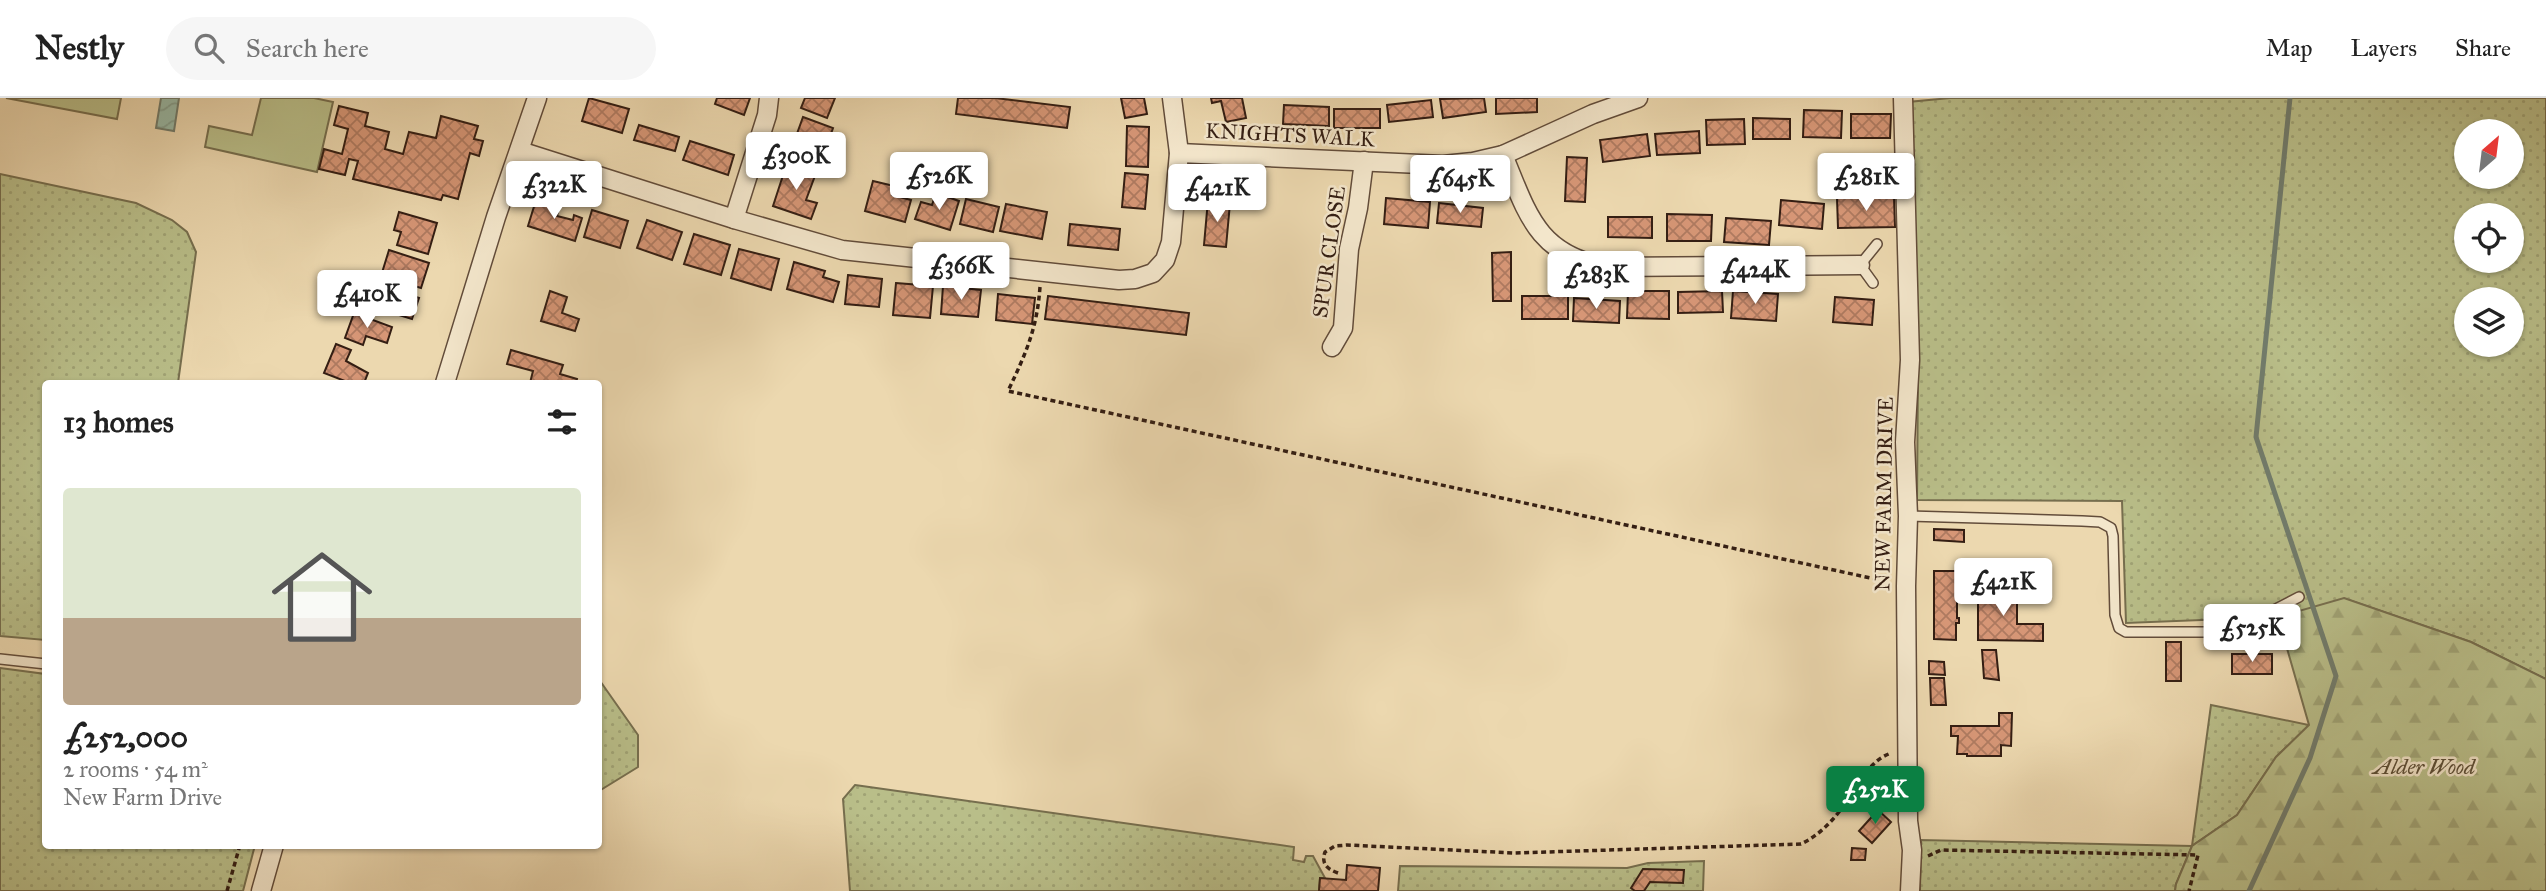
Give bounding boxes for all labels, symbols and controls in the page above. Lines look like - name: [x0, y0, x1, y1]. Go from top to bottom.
- search box: [166, 17, 656, 80]
- text: Nestly: [35, 28, 124, 68]
- icon: search: [190, 29, 228, 67]
- text: Search here: [246, 32, 369, 64]
- text: Map: [2266, 33, 2313, 63]
- text: Layers: [2351, 33, 2417, 63]
- text: Share: [2455, 33, 2511, 63]
- street label: KNIGHTS WALK: [1205, 118, 1376, 152]
- north arrow: [2454, 119, 2524, 189]
- map controls: [2454, 119, 2524, 357]
- pin: £300K: [747, 132, 845, 192]
- text: £300K: [762, 141, 830, 169]
- pin: £526K: [890, 152, 988, 212]
- pin: £281K: [1817, 153, 1915, 213]
- pin: £645K: [1411, 156, 1509, 215]
- text: £526K: [906, 161, 972, 189]
- pin: £322K: [505, 162, 603, 221]
- text: £281K: [1834, 162, 1898, 190]
- pin: £421K: [1168, 164, 1266, 224]
- text: £645K: [1426, 164, 1494, 192]
- text: £322K: [522, 170, 586, 198]
- text: £421K: [1184, 173, 1250, 201]
- street label: SPUR CLOSE: [1307, 184, 1351, 320]
- button: locate: [2454, 203, 2524, 273]
- pin: £366K: [912, 242, 1010, 302]
- pin: £424K: [1706, 246, 1804, 306]
- text: £366K: [928, 251, 994, 279]
- pin: £283K: [1547, 252, 1645, 311]
- text: £424K: [1720, 255, 1790, 283]
- text: £283K: [1563, 260, 1629, 288]
- pin: £410K: [318, 271, 416, 330]
- text: £410K: [333, 279, 401, 307]
- button: layers: [2454, 287, 2524, 357]
- street label: NEW FARM DRIVE: [1869, 396, 1899, 592]
- icon: filters: [543, 403, 581, 441]
- text: 13 homes: [63, 404, 174, 440]
- icon: home: [259, 534, 385, 660]
- pin: £421K: [1954, 559, 2052, 618]
- text: £421K: [1970, 567, 2036, 595]
- pin: £525K: [2203, 604, 2301, 664]
- text: £525K: [2220, 613, 2284, 641]
- text: £252,000: [63, 719, 188, 755]
- park label: Alder Wood: [2371, 754, 2477, 780]
- text: 2 rooms · 54 m²: [63, 755, 208, 783]
- pin: £252K: [1826, 766, 1924, 826]
- text: £252K: [1842, 775, 1908, 803]
- text: New Farm Drive: [63, 783, 222, 811]

